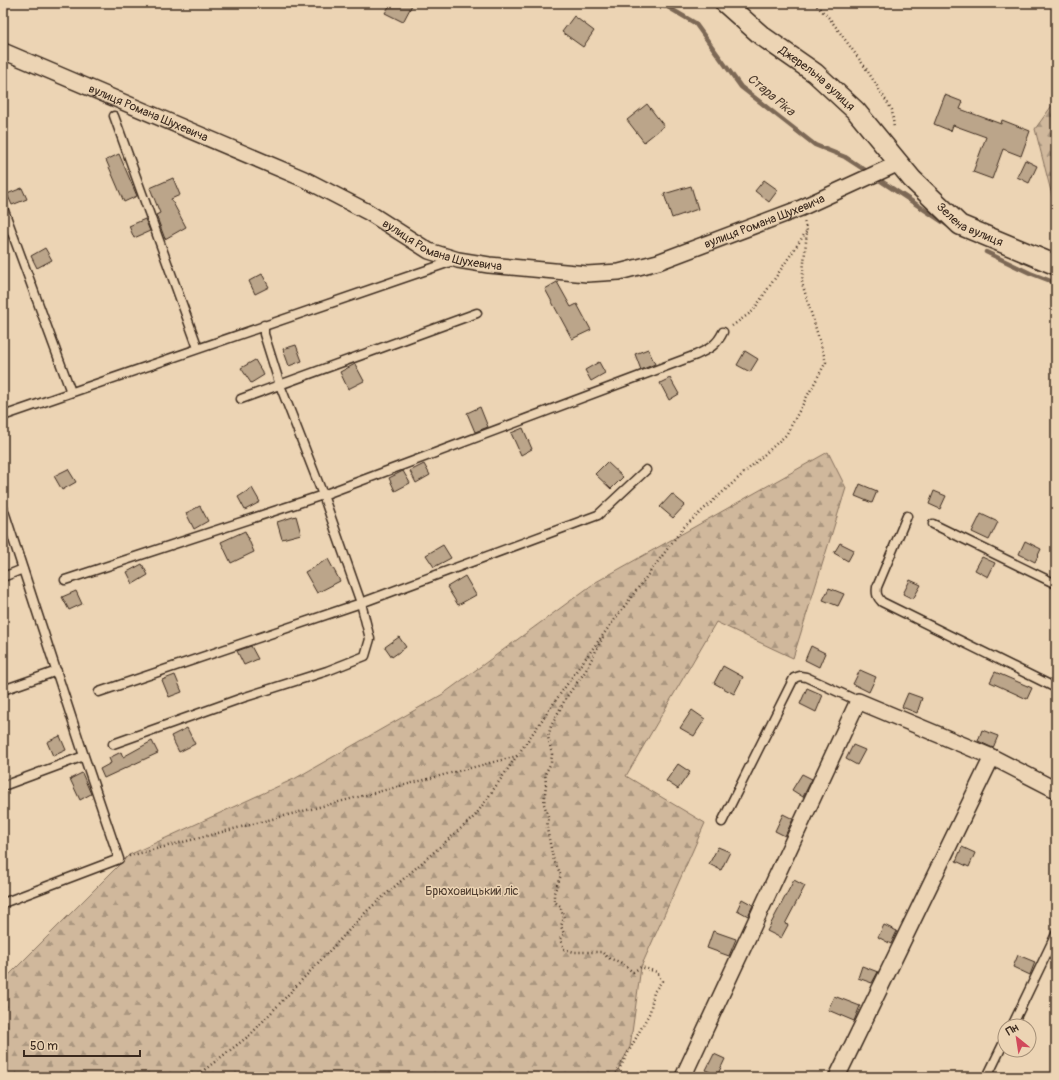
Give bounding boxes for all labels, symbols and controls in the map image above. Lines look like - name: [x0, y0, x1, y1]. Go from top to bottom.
- street label: Джерельна вулиця: [775, 42, 858, 114]
- water label: Стара Ріка: [744, 71, 799, 120]
- street label: вулиця Романа Шухевича: [86, 81, 211, 145]
- street label: вулиця Романа Шухевича: [702, 190, 828, 251]
- street label: Зелена вулиця: [934, 199, 1006, 250]
- street label: вулиця Романа Шухевича: [380, 216, 503, 274]
- park label: Брюховицький ліс: [425, 884, 519, 899]
- north arrow: [997, 1018, 1037, 1058]
- text: Пн: [1004, 1021, 1021, 1038]
- scale bar: [24, 1032, 140, 1058]
- text: 50 m: [30, 1039, 58, 1054]

